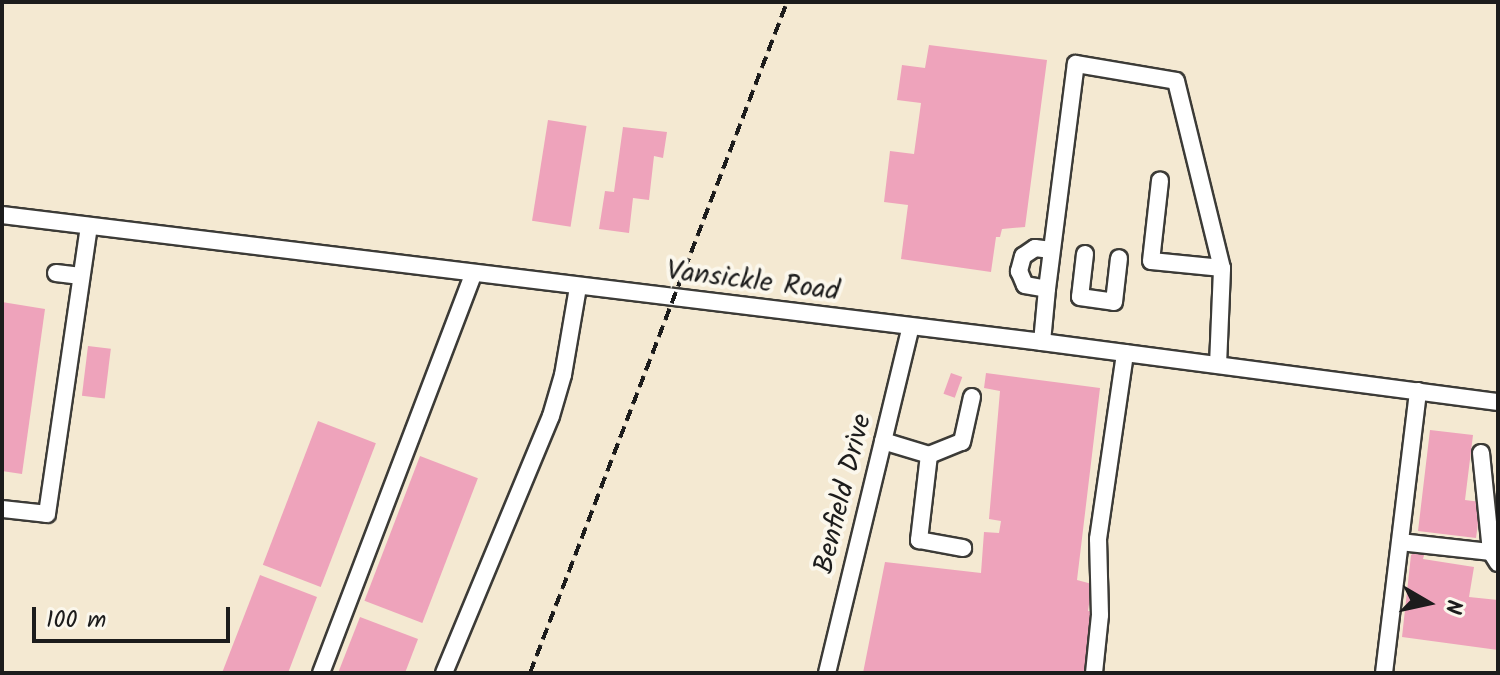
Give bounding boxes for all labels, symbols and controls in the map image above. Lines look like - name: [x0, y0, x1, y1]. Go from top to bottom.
- street label: Vansickle Road: [665, 255, 841, 309]
- street label: Benfield Drive: [808, 411, 880, 577]
- north arrow: [1388, 563, 1468, 643]
- scale bar: [36, 591, 234, 641]
- text: N: [1434, 597, 1471, 616]
- text: 100 m: [46, 601, 106, 640]

